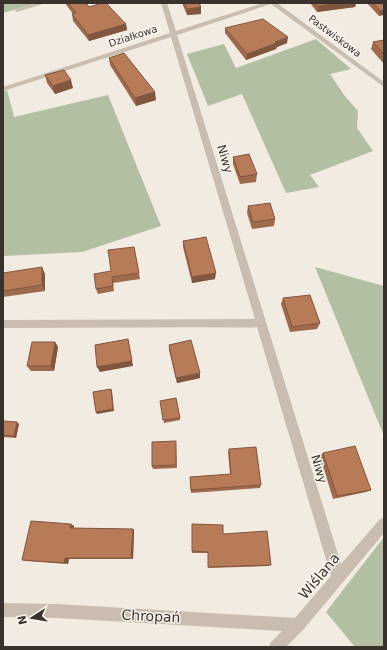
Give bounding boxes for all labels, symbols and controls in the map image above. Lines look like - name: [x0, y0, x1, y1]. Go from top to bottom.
- street label: Pastwiskowa: [307, 13, 363, 59]
- street label: Działkowa: [107, 23, 159, 49]
- street label: Niwy: [214, 143, 236, 175]
- street label: Niwy: [308, 453, 330, 485]
- street label: Wiślana: [295, 550, 343, 602]
- north arrow: [12, 598, 52, 638]
- street label: Chropań: [121, 606, 181, 626]
- text: N: [15, 614, 30, 626]

